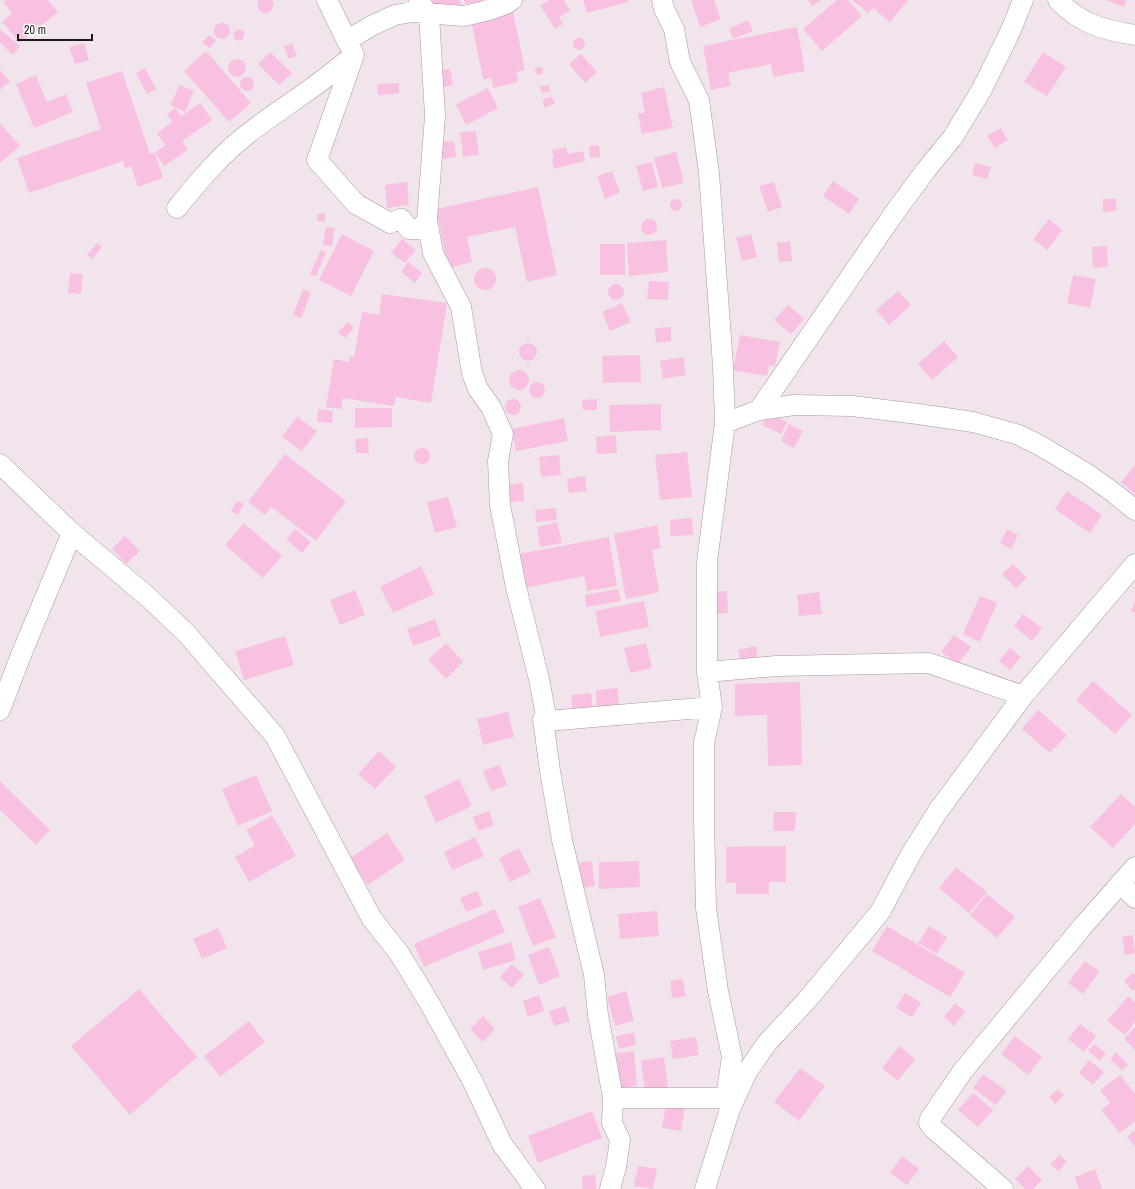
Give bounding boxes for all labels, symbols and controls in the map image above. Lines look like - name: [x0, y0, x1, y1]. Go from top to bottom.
- scale bar: [18, 16, 92, 42]
- text: 20 m: [24, 22, 46, 38]

